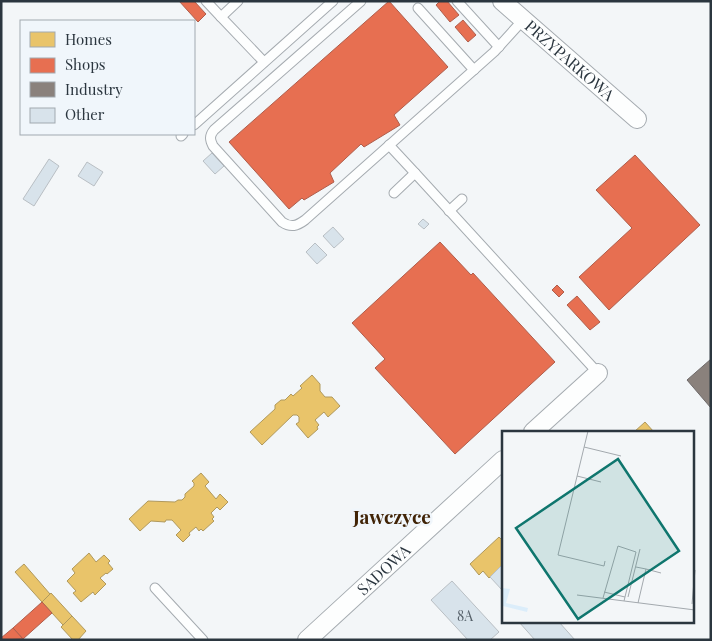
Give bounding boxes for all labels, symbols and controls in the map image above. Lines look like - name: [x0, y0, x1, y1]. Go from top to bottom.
- street label: PRZYPARKOWA: [521, 15, 620, 105]
- legend: [20, 20, 195, 135]
- text: Homes: [65, 29, 112, 49]
- text: Shops: [65, 54, 106, 74]
- text: Industry: [65, 79, 123, 99]
- text: Other: [65, 104, 105, 124]
- inset map: [502, 431, 694, 624]
- district label: Jawczyce: [352, 503, 431, 529]
- street label: SADOWA: [352, 539, 415, 599]
- house number: 8A: [457, 606, 473, 625]

